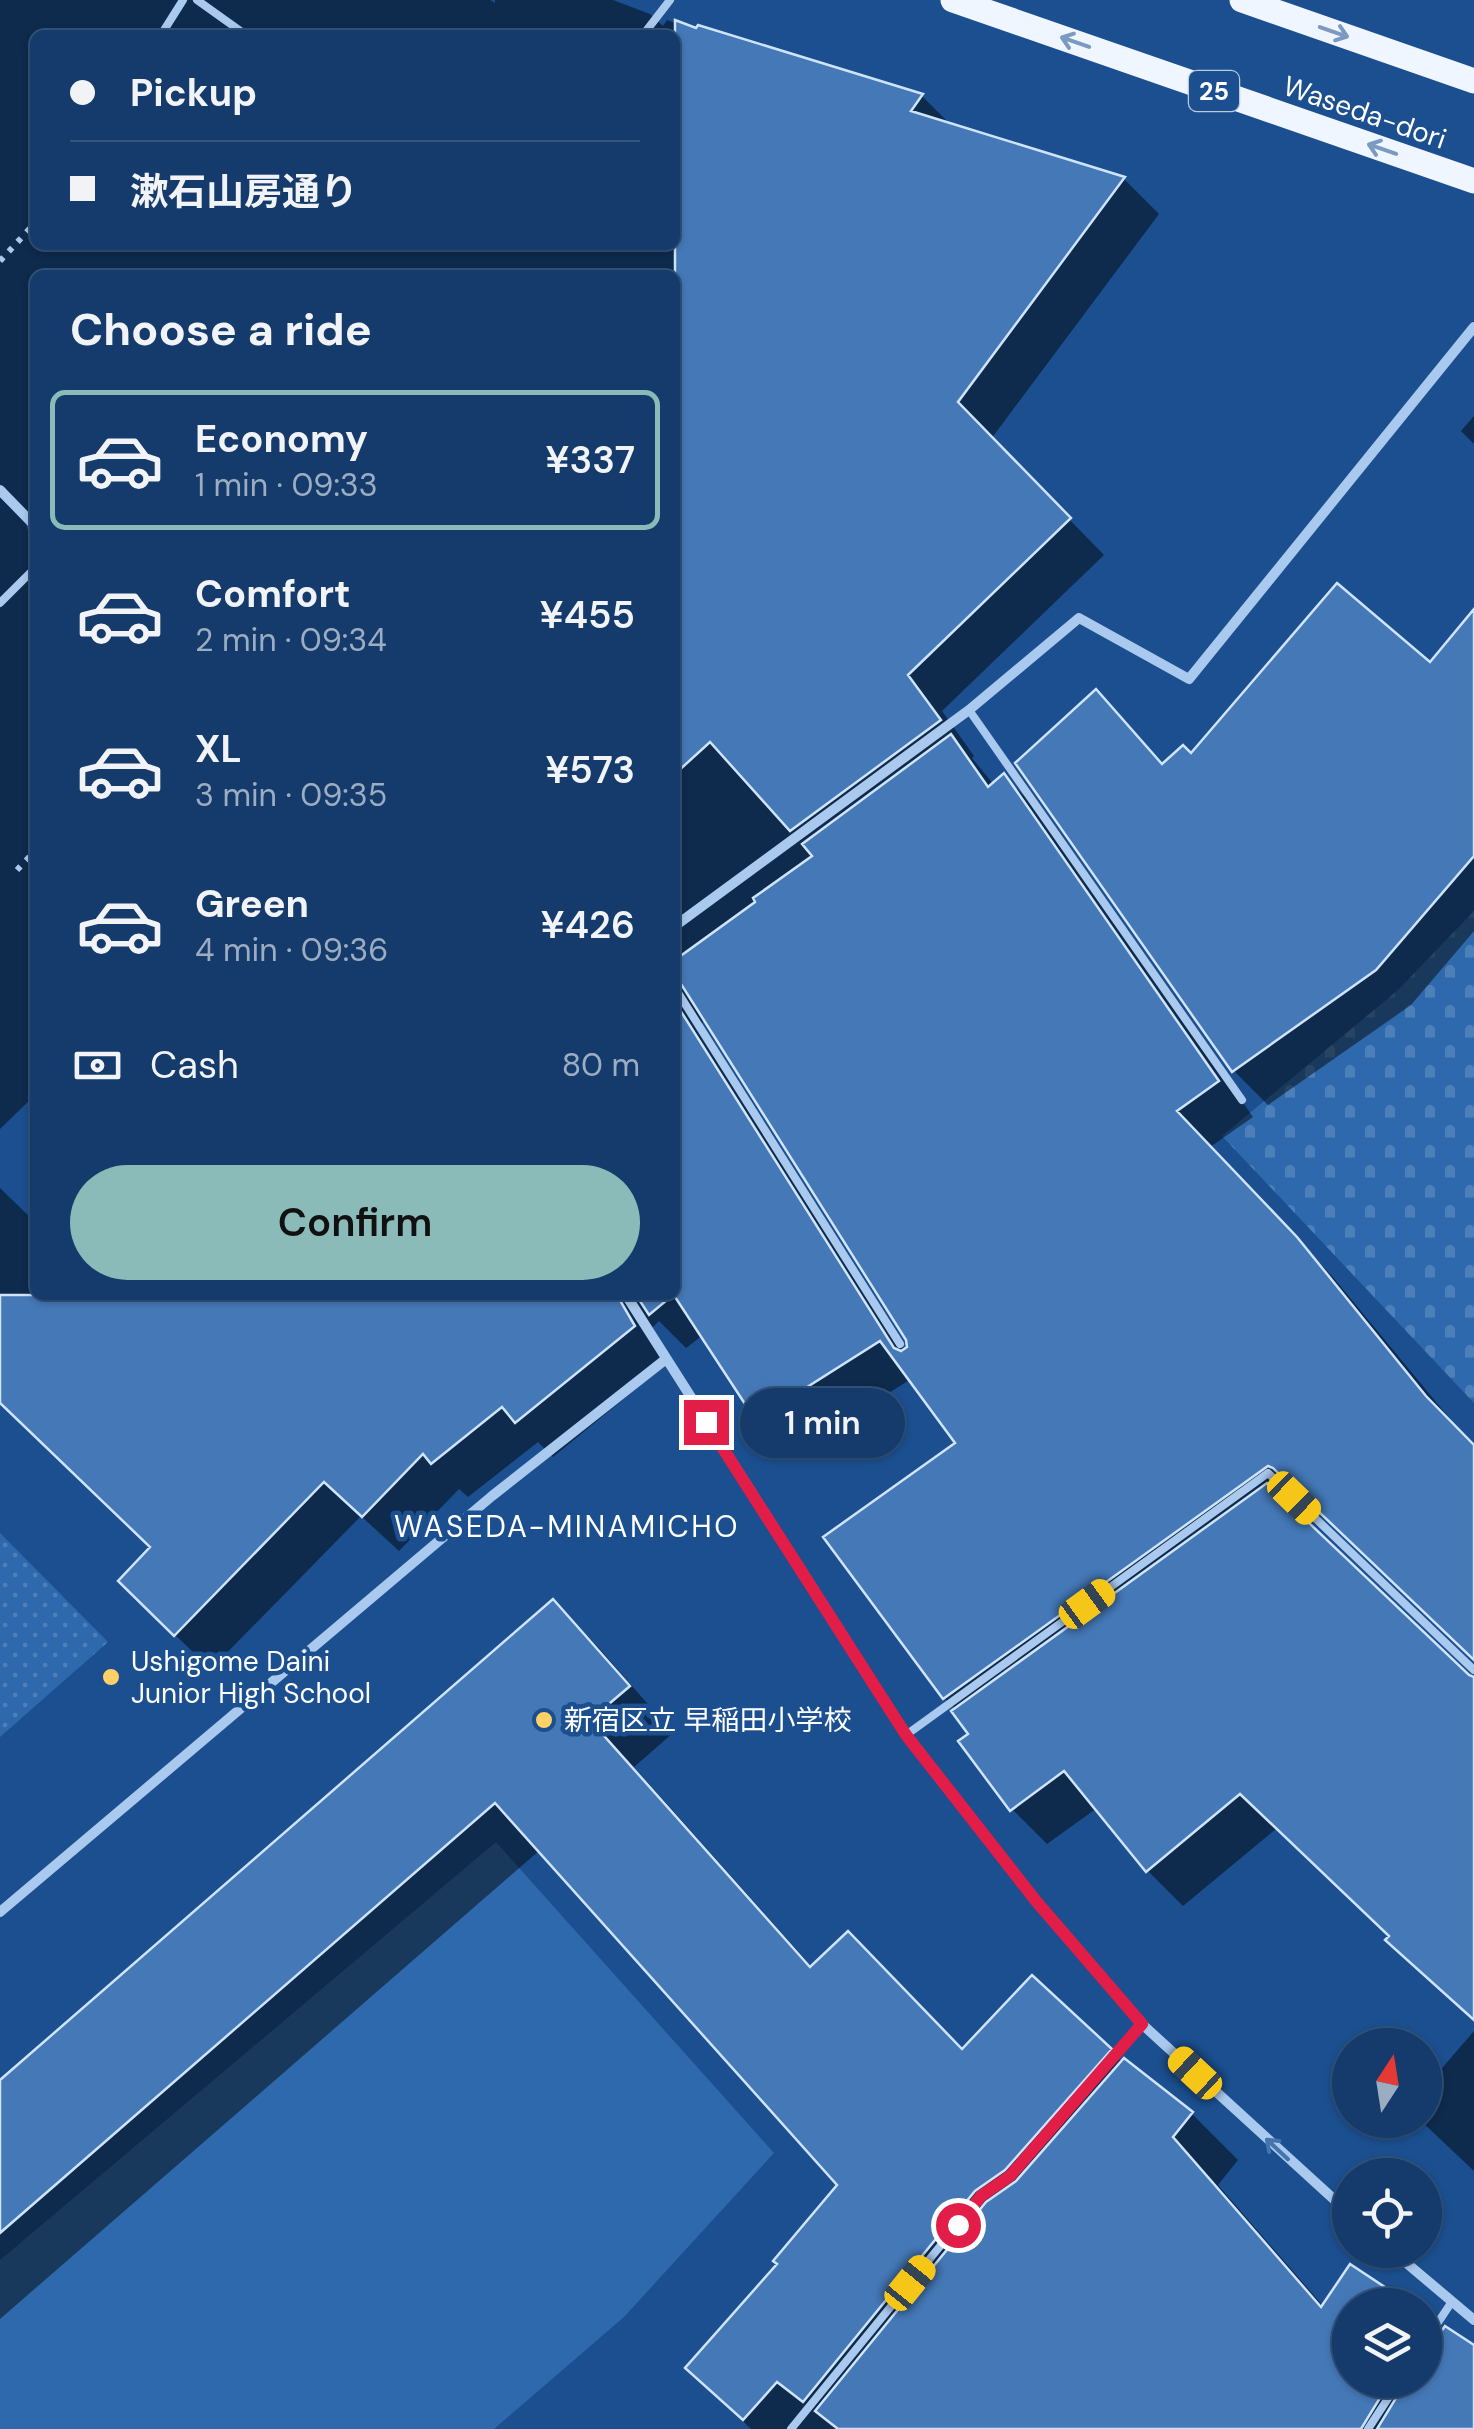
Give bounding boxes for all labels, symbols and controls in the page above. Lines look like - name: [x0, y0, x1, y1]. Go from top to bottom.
- one-way arrow: [1317, 24, 1348, 42]
- one-way arrow: [1059, 32, 1091, 50]
- street label: Waseda-dori: [1278, 67, 1451, 158]
- text: Pickup: [130, 68, 257, 118]
- road number: 25: [1189, 71, 1239, 111]
- one-way arrow: [1367, 139, 1398, 157]
- text: 漱石山房通り: [130, 167, 358, 217]
- text: Choose a ride: [70, 300, 372, 359]
- text: Economy: [195, 414, 368, 464]
- icon: car: [75, 415, 165, 505]
- text: ¥337: [545, 435, 635, 485]
- text: 1 min · 09:33: [195, 464, 378, 506]
- text: Comfort: [195, 569, 351, 619]
- icon: car: [75, 570, 165, 660]
- text: ¥455: [540, 590, 635, 640]
- text: 2 min · 09:34: [195, 619, 387, 661]
- text: XL: [195, 724, 242, 774]
- icon: car: [75, 725, 165, 815]
- text: ¥573: [545, 745, 635, 795]
- text: 3 min · 09:35: [195, 774, 387, 816]
- text: Green: [195, 879, 309, 929]
- icon: car: [75, 880, 165, 970]
- text: ¥426: [541, 900, 635, 950]
- text: 4 min · 09:36: [195, 929, 388, 971]
- icon: cash: [70, 1038, 125, 1093]
- text: Cash: [150, 1040, 239, 1090]
- text: 80 m: [562, 1044, 640, 1086]
- button: Confirm: [70, 1165, 640, 1280]
- callout: 1 min: [741, 1387, 906, 1457]
- route end: [684, 1400, 729, 1445]
- text: 1 min: [784, 1402, 861, 1444]
- car: [1262, 1466, 1326, 1530]
- district label: WASEDA-MINAMICHO: [394, 1507, 740, 1546]
- car: [1054, 1574, 1120, 1634]
- place label: Ushigome Daini Junior High School: [131, 1643, 371, 1712]
- marker: Ushigome Daini Junior High School: [100, 1666, 122, 1688]
- place label: 新宿区立 早稲田小学校: [564, 1702, 851, 1739]
- marker: 新宿区立 早稲田小学校: [533, 1709, 555, 1731]
- north arrow: [1332, 2028, 1442, 2138]
- map controls: [1332, 2028, 1442, 2398]
- car: [1163, 2042, 1227, 2104]
- one-way arrow: [1265, 2138, 1290, 2161]
- button: locate: [1332, 2158, 1442, 2268]
- route start: [936, 2203, 981, 2248]
- car: [879, 2250, 941, 2316]
- button: layers: [1332, 2288, 1442, 2398]

